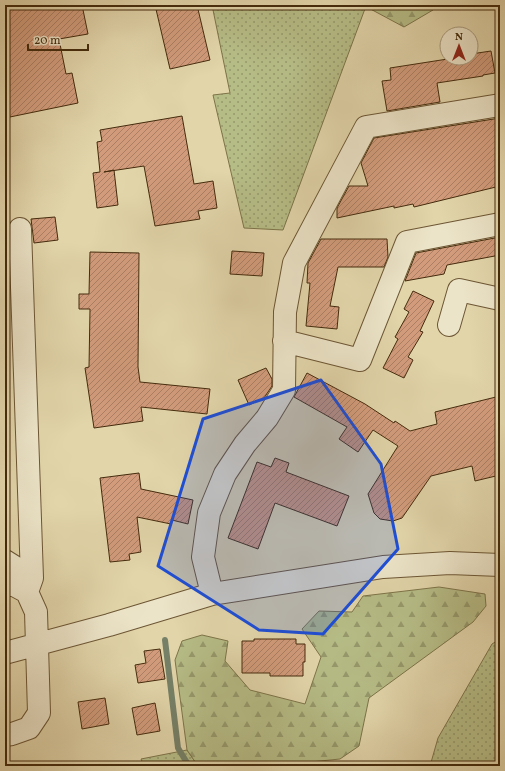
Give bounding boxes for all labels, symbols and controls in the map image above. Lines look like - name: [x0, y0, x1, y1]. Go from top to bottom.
- scale bar: [28, 26, 88, 52]
- north arrow: [439, 26, 479, 66]
- text: N: [455, 30, 463, 45]
- text: 20 m: [34, 33, 61, 49]

